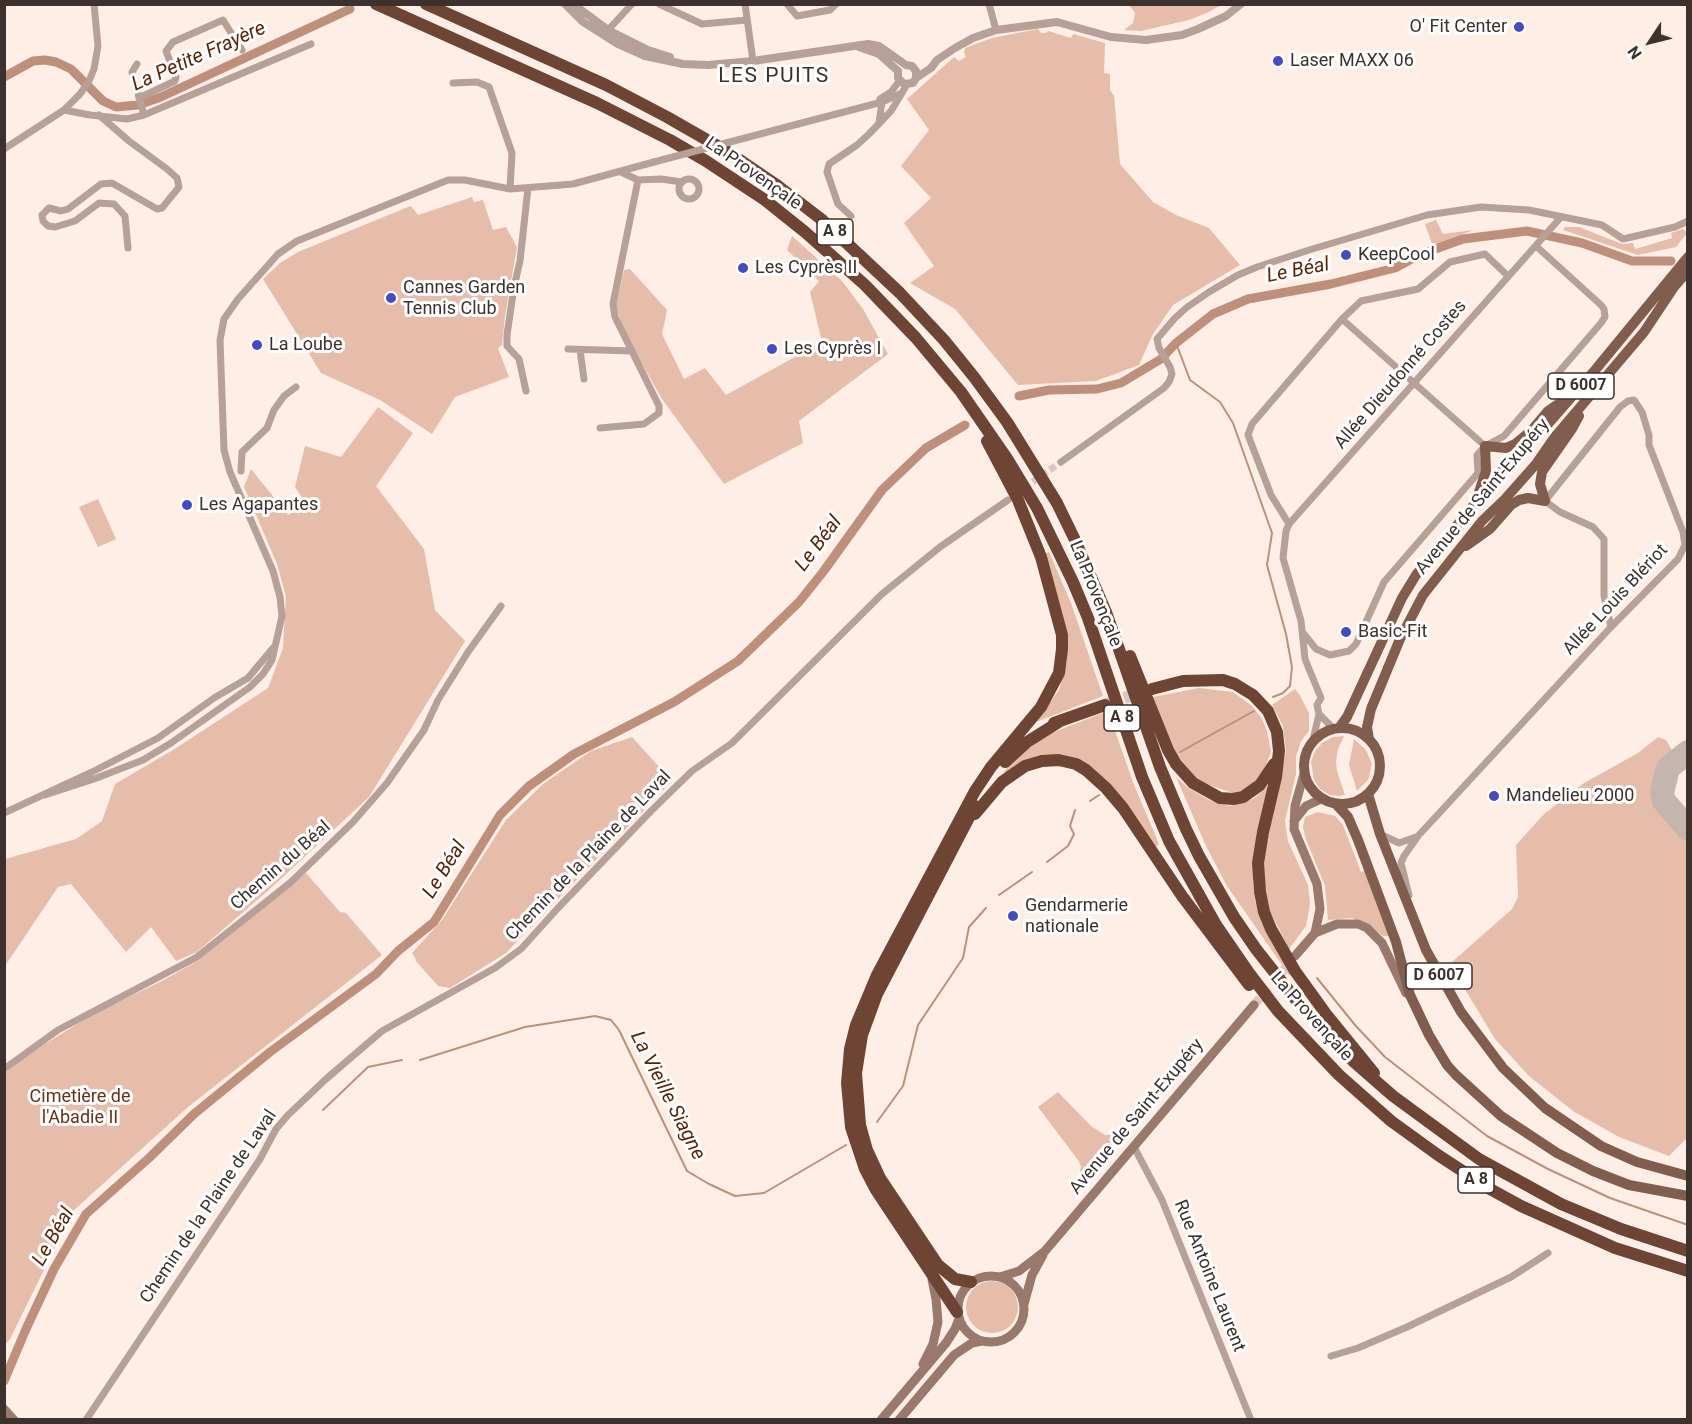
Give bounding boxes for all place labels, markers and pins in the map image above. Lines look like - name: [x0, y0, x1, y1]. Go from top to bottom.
- place label: O' Fit Center: [1410, 16, 1507, 38]
- marker: O' Fit Center: [1512, 20, 1526, 34]
- place label: Laser MAXX 06: [1290, 50, 1414, 72]
- marker: Laser MAXX 06: [1271, 54, 1285, 68]
- place label: KeepCool: [1358, 244, 1435, 266]
- marker: KeepCool: [1339, 248, 1353, 262]
- place label: Les Cyprès II: [755, 257, 857, 279]
- marker: Les Cyprès II: [736, 261, 750, 275]
- place label: Cannes Garden Tennis Club: [403, 277, 525, 320]
- marker: Cannes Garden Tennis Club: [384, 291, 398, 305]
- place label: La Loube: [269, 334, 342, 356]
- marker: La Loube: [250, 338, 264, 352]
- place label: Les Cyprès I: [784, 338, 881, 360]
- marker: Les Cyprès I: [765, 342, 779, 356]
- place label: Les Agapantes: [199, 494, 318, 516]
- marker: Les Agapantes: [180, 498, 194, 512]
- place label: Basic-Fit: [1358, 621, 1427, 643]
- marker: Basic-Fit: [1339, 625, 1353, 639]
- place label: Mandelieu 2000: [1506, 785, 1634, 807]
- marker: Mandelieu 2000: [1487, 789, 1501, 803]
- place label: Gendarmerie nationale: [1025, 895, 1128, 938]
- marker: Gendarmerie nationale: [1006, 909, 1020, 923]

